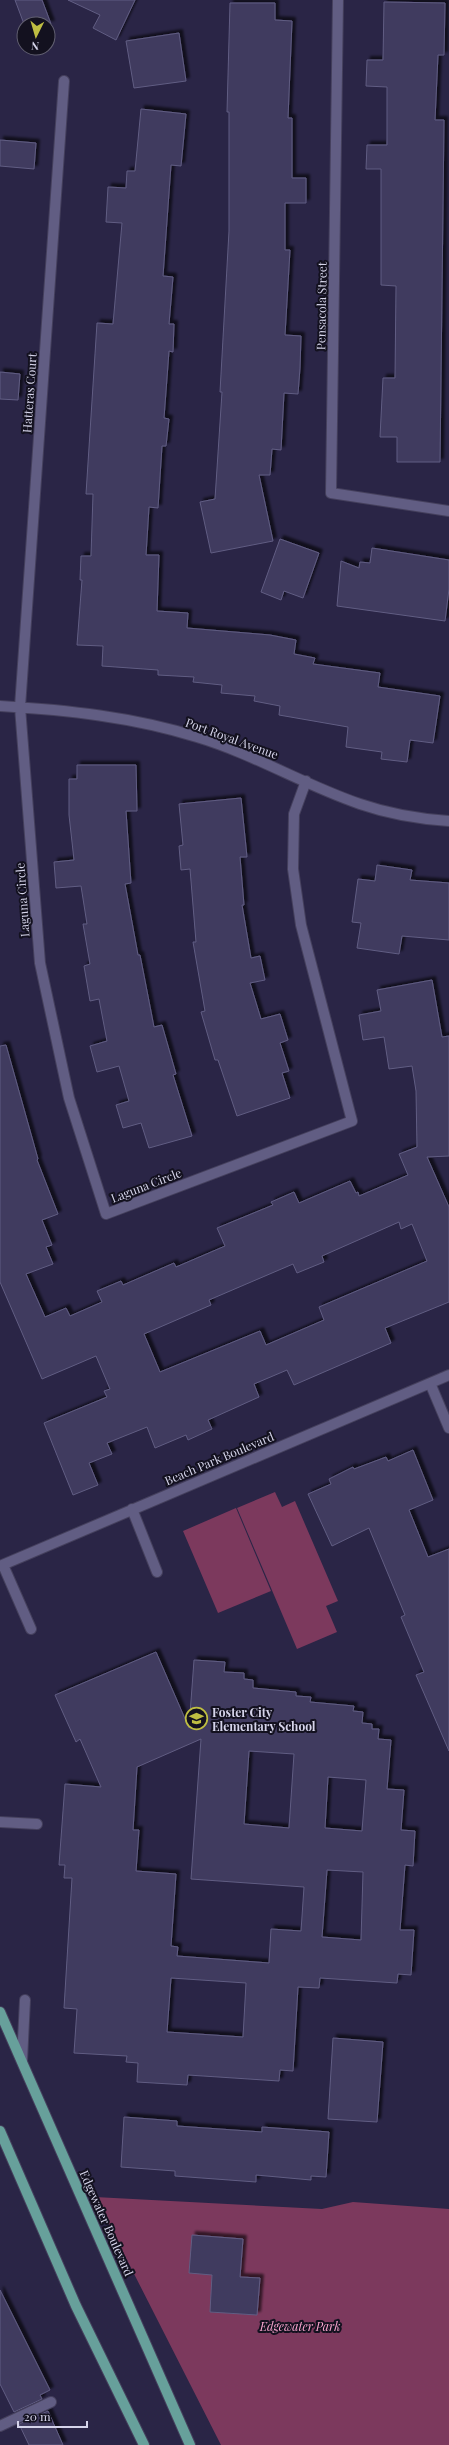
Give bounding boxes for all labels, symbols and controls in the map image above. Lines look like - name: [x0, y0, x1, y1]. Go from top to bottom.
- north arrow: [16, 16, 56, 56]
- text: N: [30, 39, 40, 54]
- street label: Pensacola Street: [312, 261, 330, 350]
- street label: Hatteras Court: [18, 352, 40, 434]
- street label: Port Royal Avenue: [183, 714, 281, 762]
- street label: Laguna Circle: [11, 862, 33, 938]
- street label: Laguna Circle: [108, 1164, 184, 1206]
- street label: Beach Park Boulevard: [162, 1428, 276, 1488]
- place label: Foster City Elementary School: [212, 1704, 316, 1734]
- school or university icon: Foster City Elementary School: [183, 1706, 209, 1732]
- street label: Edgewater Boulevard: [76, 2168, 138, 2278]
- park label: Edgewater Park: [259, 2318, 340, 2334]
- scale bar: [18, 2403, 87, 2429]
- text: 20 m: [24, 2408, 51, 2424]

